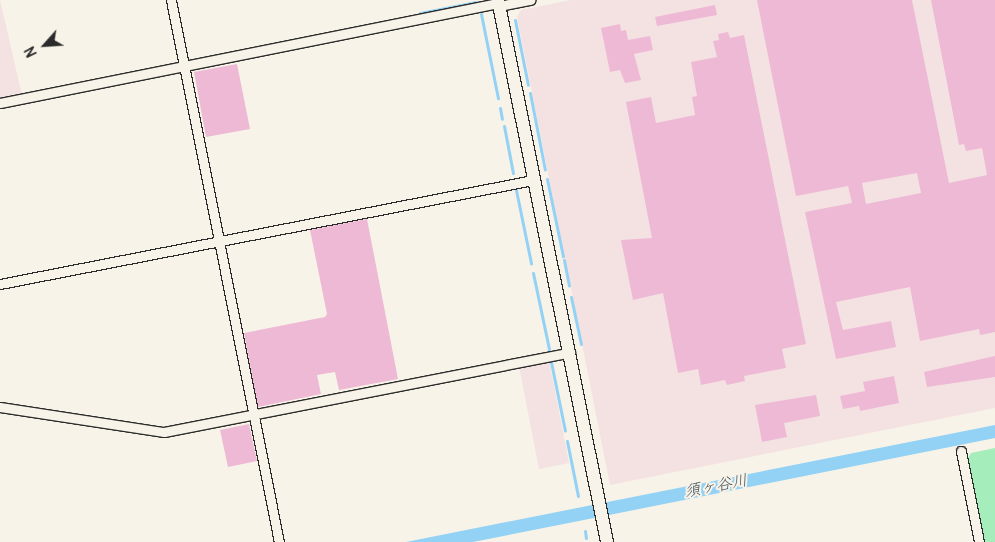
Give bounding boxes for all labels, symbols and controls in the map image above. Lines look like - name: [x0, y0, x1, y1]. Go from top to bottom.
- north arrow: [20, 20, 70, 70]
- text: N: [21, 44, 41, 60]
- water label: 須ヶ谷川: [683, 470, 749, 502]

